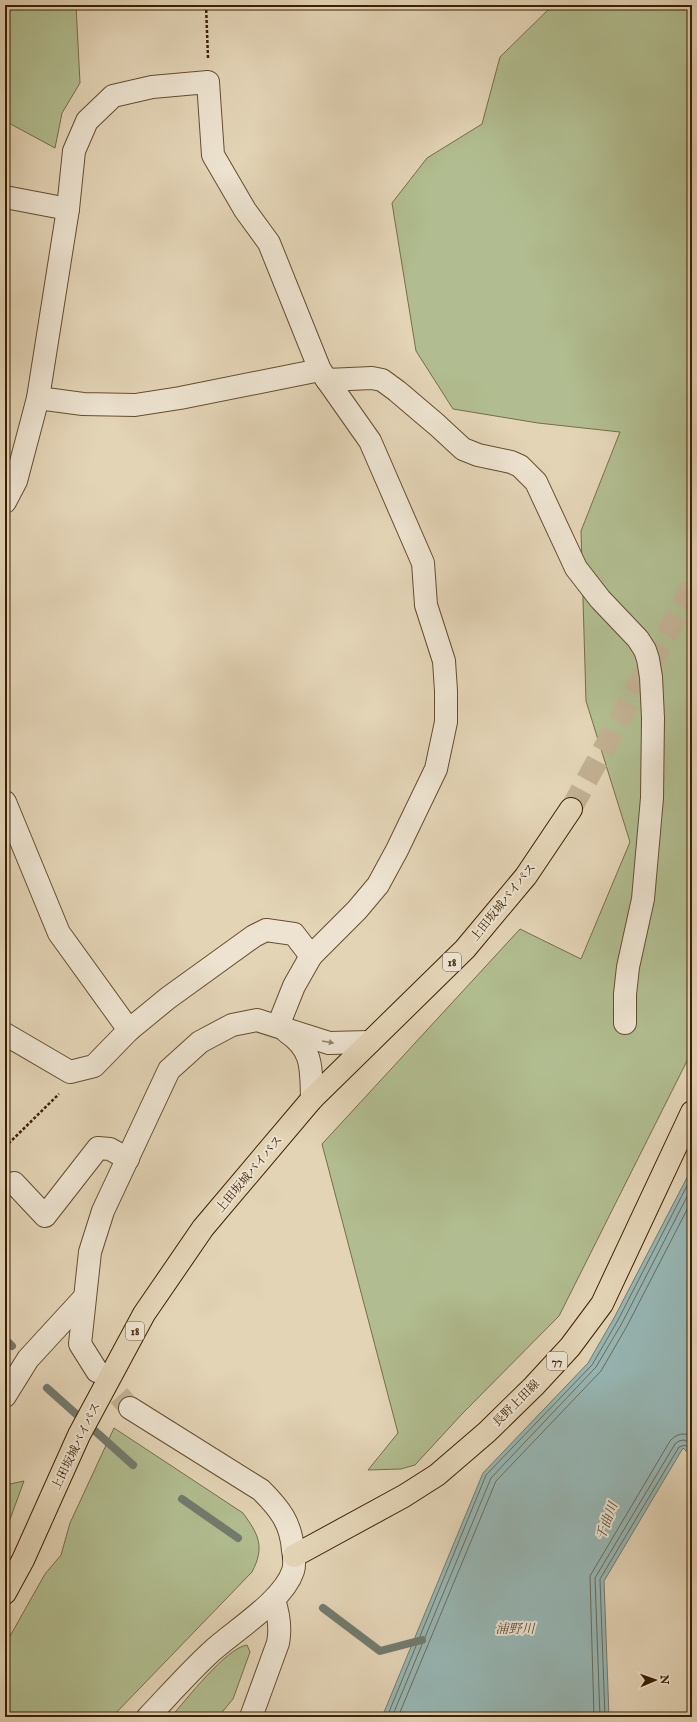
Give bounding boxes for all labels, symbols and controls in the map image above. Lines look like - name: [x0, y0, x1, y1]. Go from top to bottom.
- street label: 上田坂城バイパス: [467, 860, 539, 944]
- road number: 18: [443, 953, 461, 971]
- one-way arrow: [322, 1039, 335, 1045]
- street label: 上田坂城バイパス: [213, 1133, 286, 1216]
- road number: 18: [126, 1322, 144, 1340]
- road number: 77: [547, 1352, 567, 1370]
- street label: 長野上田線: [490, 1377, 543, 1430]
- street label: 上田坂城バイパス: [49, 1400, 104, 1493]
- water label: 千曲川: [593, 1498, 623, 1543]
- water label: 浦野川: [495, 1621, 536, 1638]
- north arrow: [635, 1660, 675, 1700]
- text: N: [657, 1674, 671, 1685]

